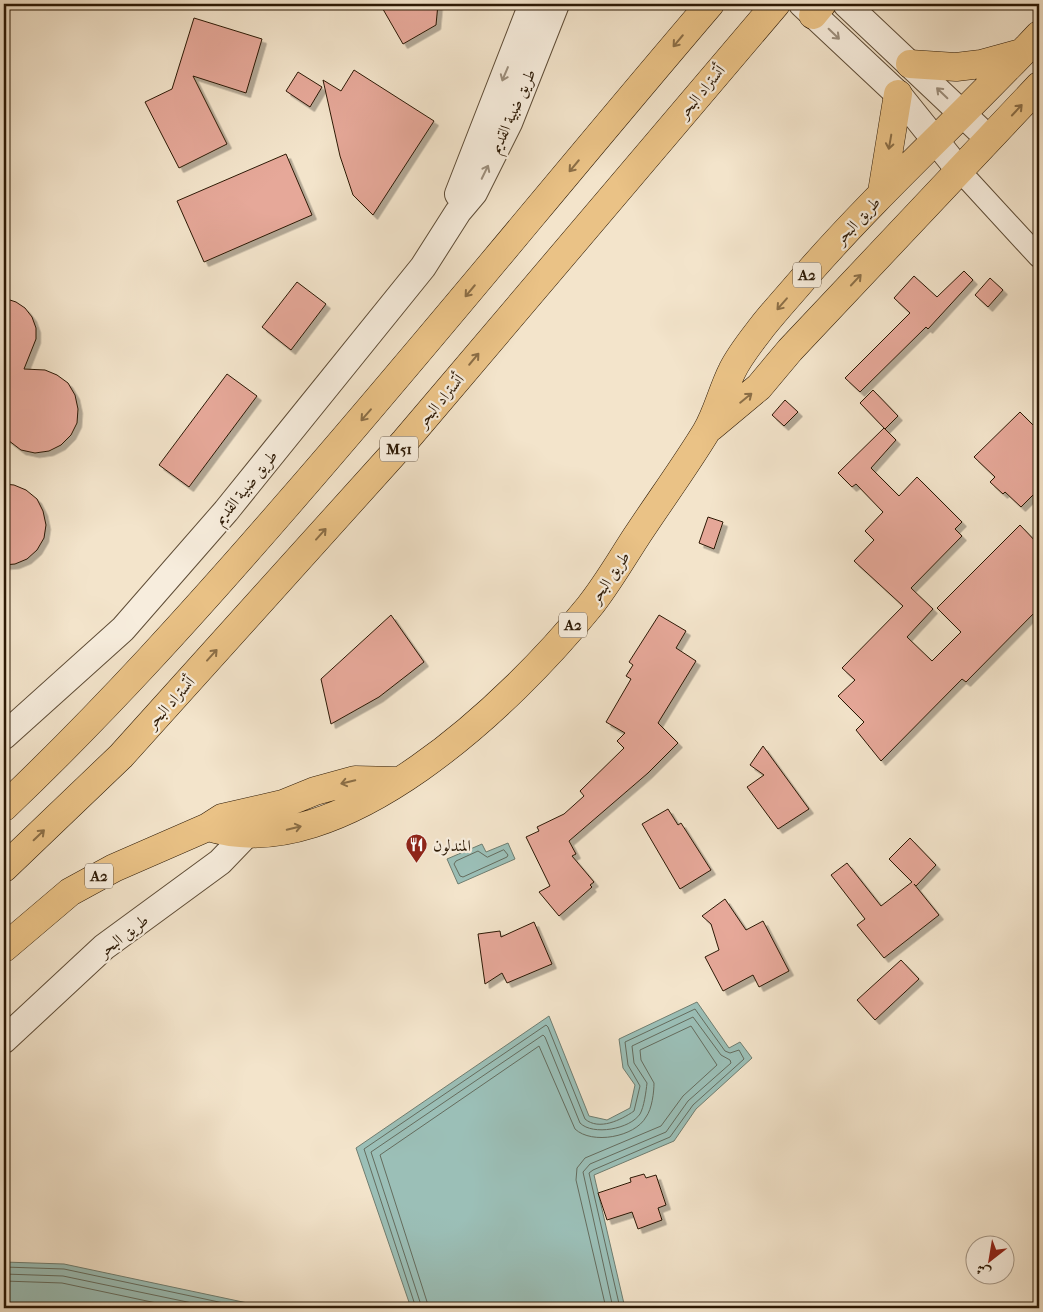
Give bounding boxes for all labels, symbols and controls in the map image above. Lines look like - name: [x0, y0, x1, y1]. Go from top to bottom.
- one-way arrow: [828, 28, 840, 40]
- one-way arrow: [672, 34, 684, 47]
- street label: أتستراد البحر: [671, 59, 730, 124]
- street label: طريق ضبية القديم: [485, 66, 544, 158]
- one-way arrow: [500, 66, 509, 81]
- one-way arrow: [935, 87, 948, 99]
- one-way arrow: [1011, 104, 1023, 116]
- one-way arrow: [885, 134, 895, 150]
- one-way arrow: [569, 159, 580, 172]
- one-way arrow: [481, 165, 490, 180]
- street label: طريق البحر: [829, 193, 885, 250]
- road number: A2: [793, 262, 821, 288]
- one-way arrow: [850, 273, 862, 286]
- one-way arrow: [465, 284, 476, 297]
- one-way arrow: [776, 297, 788, 310]
- one-way arrow: [469, 353, 480, 366]
- street label: أتستراد البحر: [410, 368, 469, 433]
- one-way arrow: [739, 393, 752, 404]
- one-way arrow: [360, 408, 371, 421]
- road number: M51: [380, 436, 418, 462]
- street label: طريق ضبية القديم: [210, 446, 285, 532]
- one-way arrow: [316, 528, 327, 541]
- street label: طريق البحر: [584, 548, 634, 609]
- road number: A2: [559, 612, 587, 638]
- one-way arrow: [207, 648, 218, 661]
- street label: أتستراد البحر: [139, 671, 200, 734]
- one-way arrow: [341, 778, 357, 787]
- one-way arrow: [285, 823, 301, 832]
- one-way arrow: [33, 828, 45, 841]
- restaurant icon: المندلون: [405, 833, 429, 864]
- place label: المندلون: [433, 836, 471, 856]
- road number: A2: [85, 864, 113, 888]
- street label: طريق البحر: [93, 910, 153, 963]
- north arrow: [966, 1234, 1016, 1284]
- text: ش: [973, 1260, 994, 1282]

